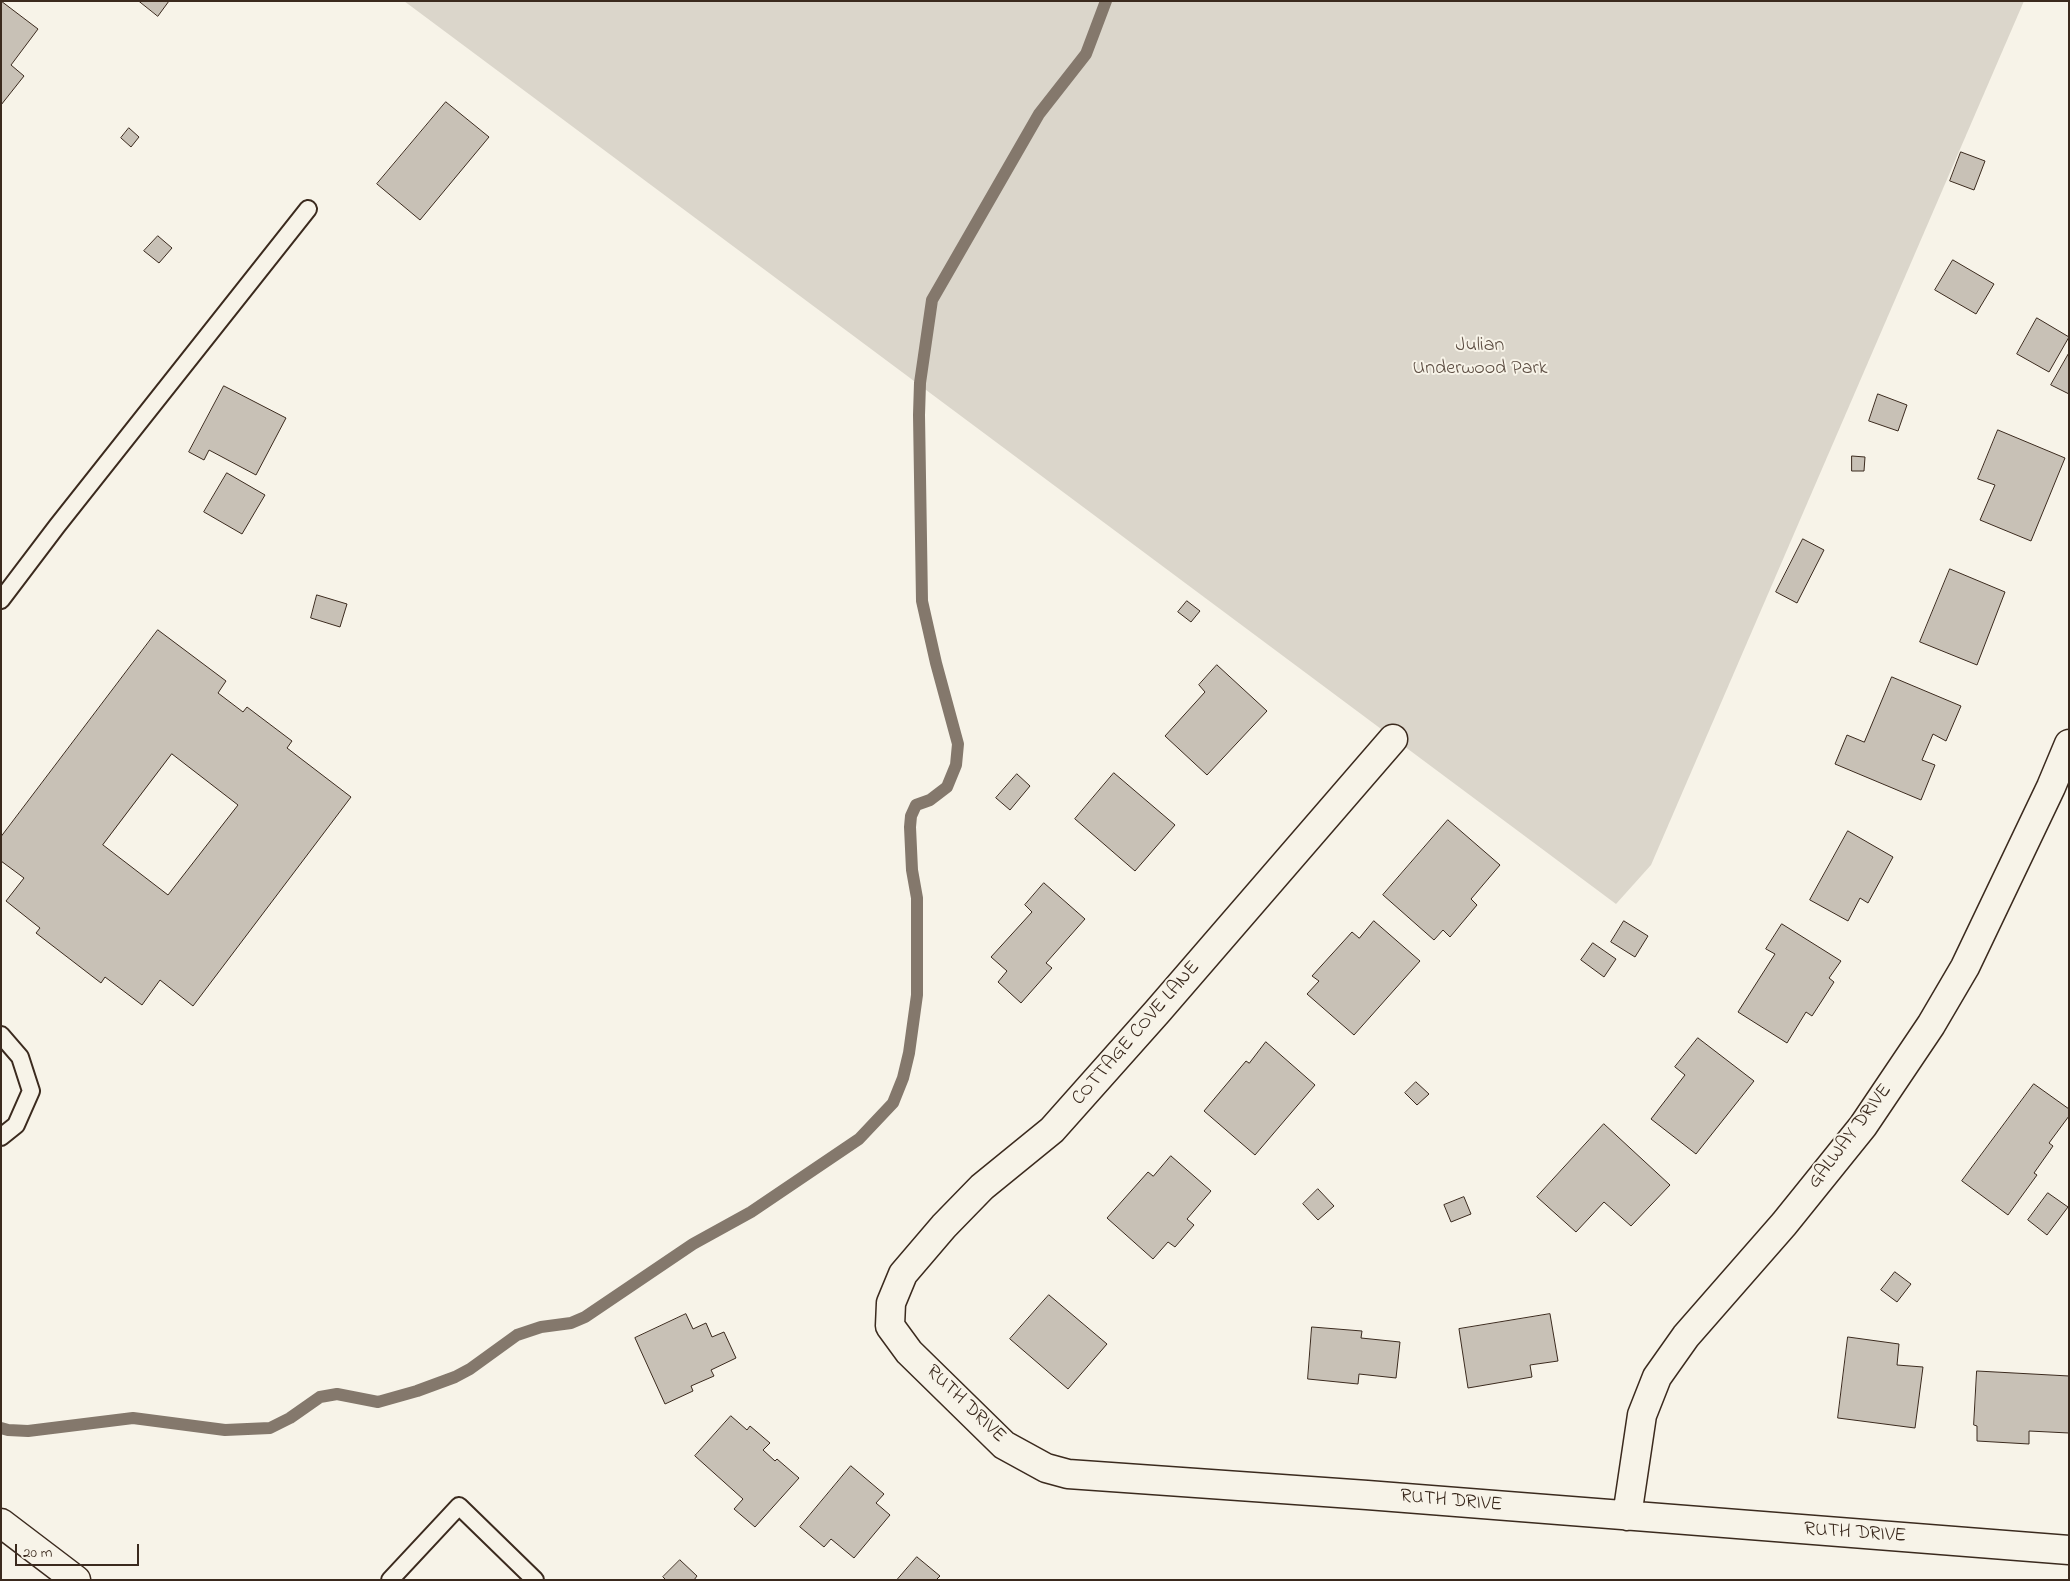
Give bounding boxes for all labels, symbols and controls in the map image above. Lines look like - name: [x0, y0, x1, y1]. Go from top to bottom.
- park label: Julian Underwood Park: [1413, 335, 1547, 382]
- street label: COTTAGE COVE LANE: [1068, 957, 1206, 1111]
- street label: GALWAY DRIVE: [1804, 1080, 1898, 1194]
- street label: RUTH DRIVE: [920, 1361, 1010, 1449]
- street label: RUTH DRIVE: [1399, 1486, 1503, 1518]
- street label: RUTH DRIVE: [1803, 1518, 1907, 1550]
- scale bar: [18, 1534, 141, 1566]
- text: 20 m: [23, 1542, 52, 1564]

